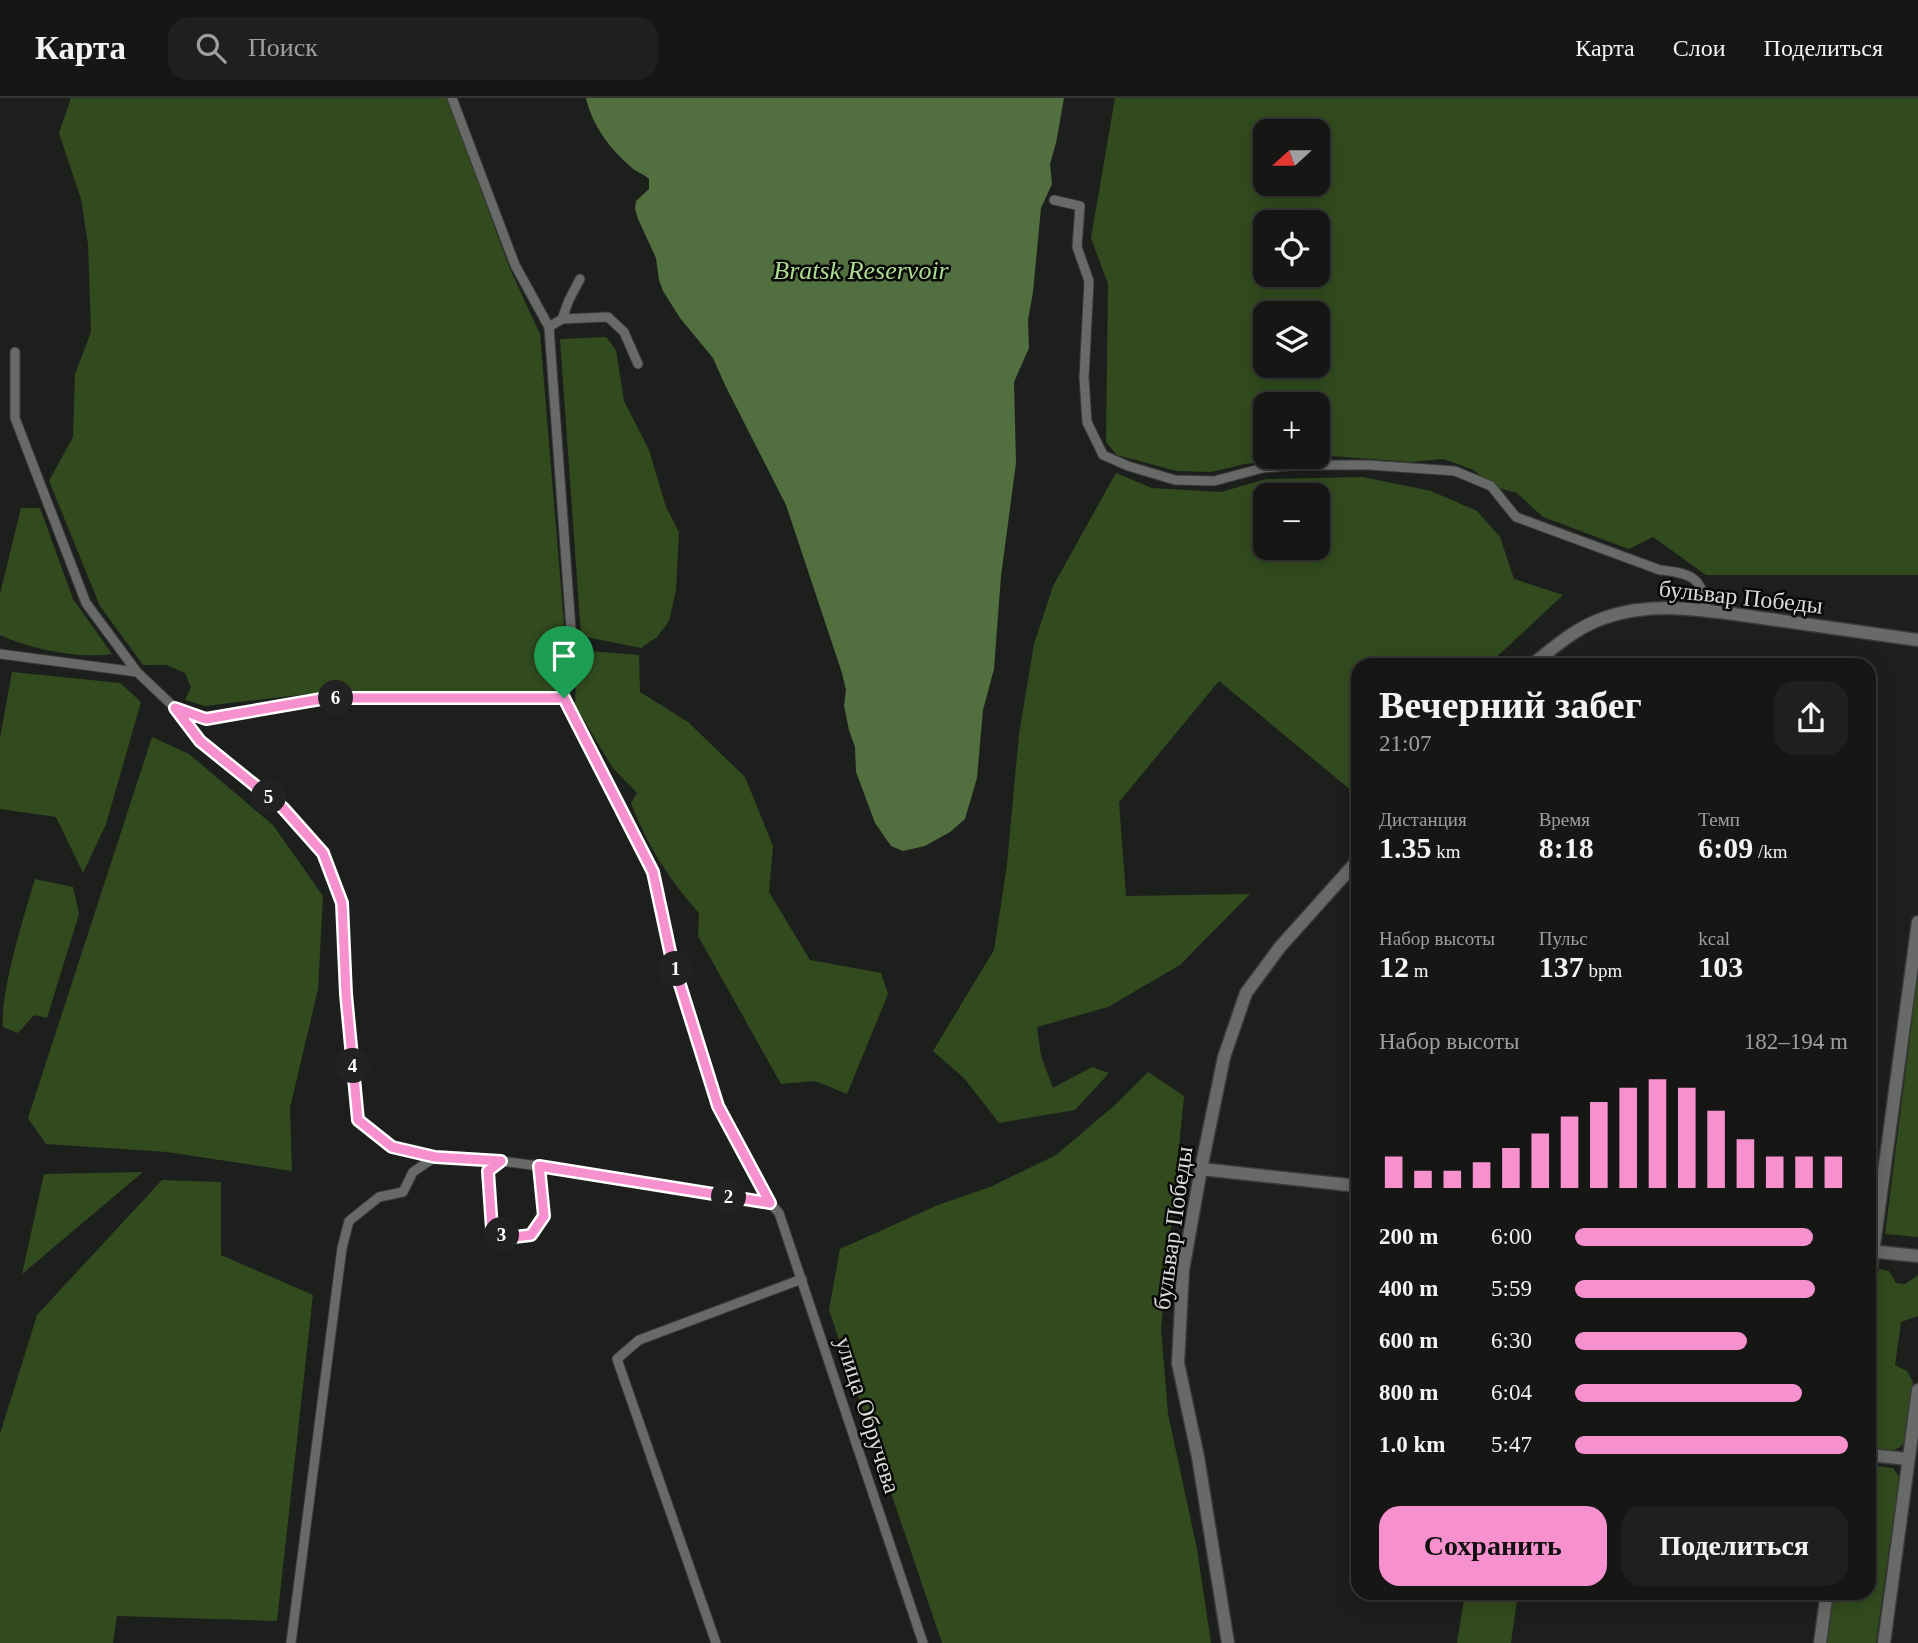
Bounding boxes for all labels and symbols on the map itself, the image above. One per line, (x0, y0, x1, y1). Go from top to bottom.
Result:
north arrow (1253, 119, 1330, 196)
water label: Bratsk Reservoir (773, 256, 950, 285)
street label: бульвар Победы (1658, 575, 1824, 619)
pin (534, 626, 594, 698)
pin: 6 (318, 680, 354, 716)
pin: 5 (252, 780, 286, 814)
pin: 1 (658, 952, 694, 986)
pin: 4 (336, 1048, 370, 1084)
street label: бульвар Победы (1149, 1145, 1197, 1311)
pin: 2 (712, 1180, 746, 1214)
pin: 3 (484, 1218, 520, 1252)
street label: улица Обручева (830, 1334, 906, 1497)

